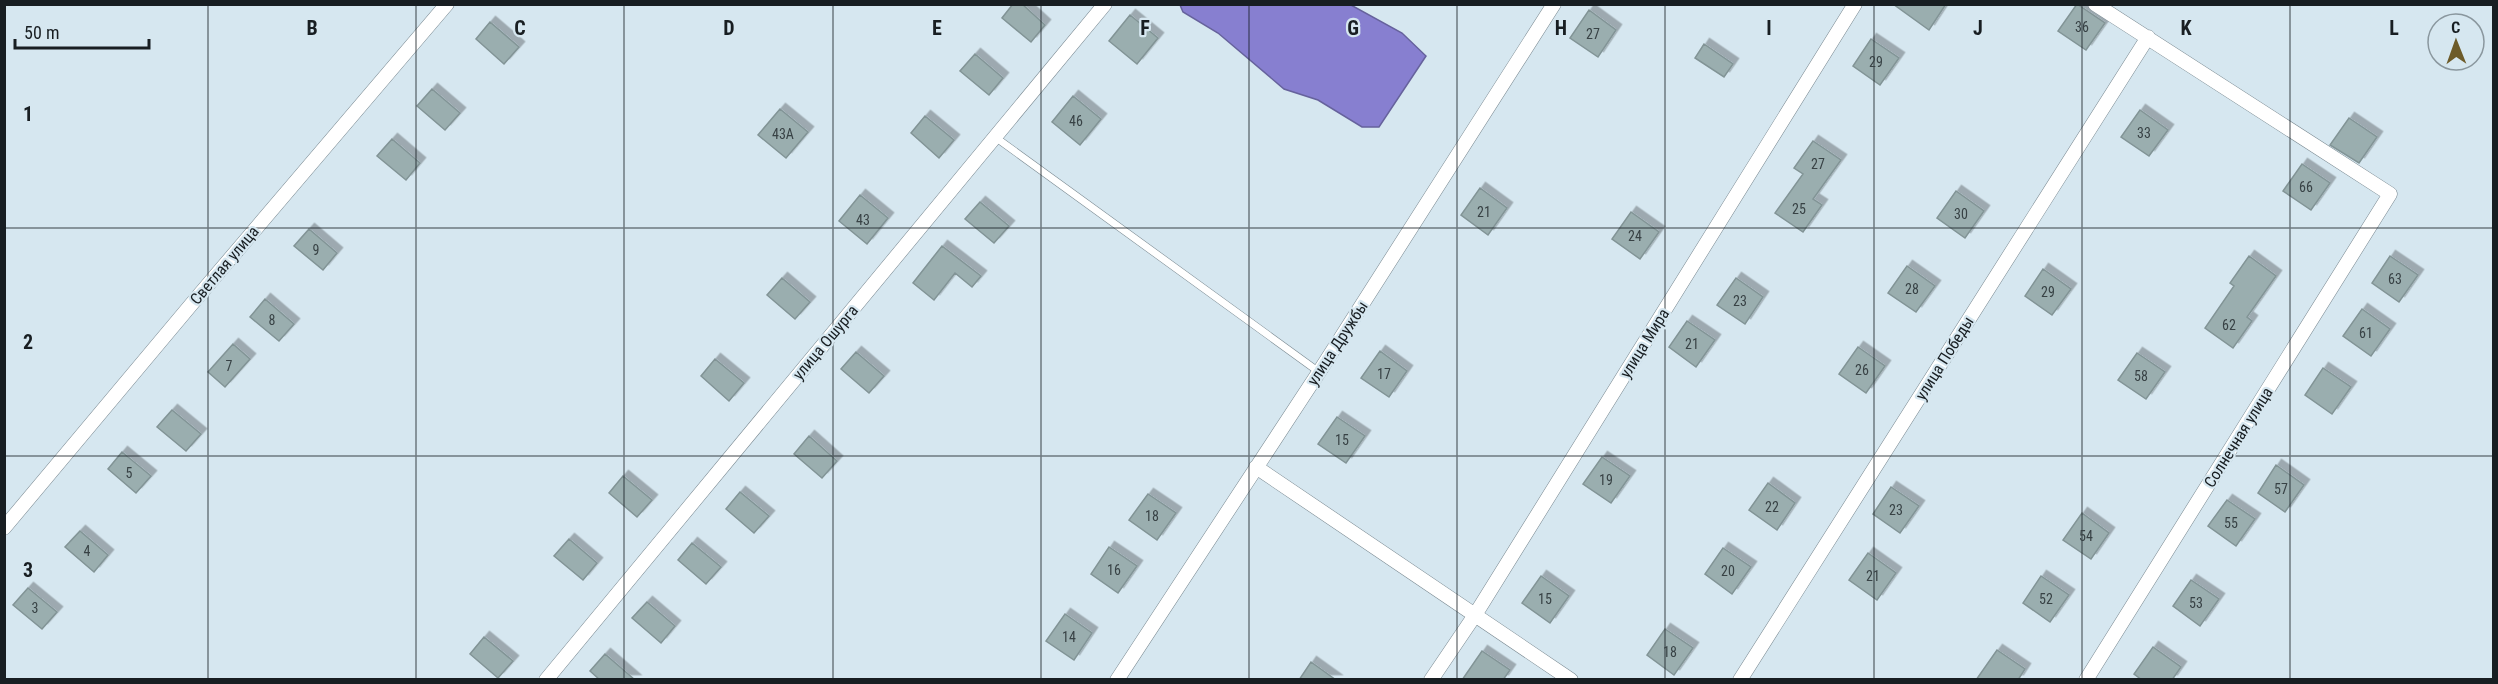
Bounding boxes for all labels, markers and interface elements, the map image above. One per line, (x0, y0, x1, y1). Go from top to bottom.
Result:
scale bar (15, 12, 148, 50)
north arrow (2426, 12, 2486, 72)
text: B (306, 16, 318, 40)
text: C (514, 16, 526, 40)
text: D (723, 16, 735, 40)
text: E (932, 16, 942, 40)
text: F (1140, 16, 1150, 40)
text: G (1347, 16, 1359, 40)
text: H (1555, 16, 1567, 40)
text: I (1766, 16, 1772, 40)
text: J (1973, 16, 1983, 40)
text: K (2180, 16, 2192, 40)
text: L (2389, 16, 2399, 40)
text: С (2451, 18, 2460, 37)
house number: 36 (2075, 19, 2089, 35)
text: 50 m (24, 22, 59, 43)
house number: 27 (1586, 26, 1600, 42)
house number: 29 (1869, 54, 1883, 70)
text: 1 (23, 102, 33, 126)
house number: 46 (1069, 113, 1083, 129)
house number: 33 (2137, 125, 2151, 141)
house number: 43А (772, 126, 794, 142)
house number: 27 (1811, 156, 1825, 172)
house number: 66 (2299, 179, 2313, 195)
house number: 25 (1792, 201, 1806, 217)
house number: 21 (1477, 204, 1491, 220)
house number: 30 (1954, 206, 1968, 222)
house number: 43 (856, 212, 870, 228)
street label: Светлая улица (186, 222, 263, 308)
house number: 24 (1628, 228, 1642, 244)
house number: 9 (313, 242, 319, 258)
house number: 63 (2388, 271, 2402, 287)
house number: 28 (1905, 281, 1919, 297)
house number: 29 (2041, 284, 2055, 300)
house number: 23 (1733, 293, 1747, 309)
street label: улица Дружбы (1303, 298, 1372, 389)
street label: улица Ошурга (789, 301, 862, 383)
street label: улица Мира (1616, 305, 1673, 381)
house number: 8 (269, 312, 276, 328)
street label: улица Победы (1911, 313, 1978, 404)
house number: 62 (2222, 317, 2236, 333)
house number: 61 (2359, 325, 2373, 341)
text: 2 (23, 330, 33, 354)
house number: 21 (1685, 336, 1699, 352)
house number: 7 (226, 358, 233, 374)
house number: 26 (1855, 362, 1869, 378)
house number: 17 (1377, 366, 1391, 382)
house number: 58 (2134, 368, 2148, 384)
street label: Солнечная улица (2200, 384, 2277, 491)
house number: 15 (1335, 432, 1349, 448)
house number: 5 (126, 465, 133, 481)
house number: 19 (1599, 472, 1613, 488)
house number: 57 (2274, 481, 2288, 497)
house number: 22 (1765, 499, 1779, 515)
house number: 23 (1889, 502, 1903, 518)
house number: 18 (1145, 508, 1159, 524)
house number: 55 (2224, 515, 2238, 531)
house number: 54 (2079, 528, 2093, 544)
house number: 4 (84, 543, 91, 559)
text: 3 (23, 558, 33, 582)
house number: 16 (1107, 562, 1121, 578)
house number: 20 (1721, 563, 1735, 579)
house number: 21 (1866, 568, 1880, 584)
house number: 15 (1538, 591, 1552, 607)
house number: 52 (2039, 591, 2053, 607)
house number: 53 (2189, 595, 2203, 611)
house number: 3 (32, 600, 38, 616)
house number: 14 (1062, 629, 1076, 645)
house number: 18 (1663, 644, 1677, 660)

